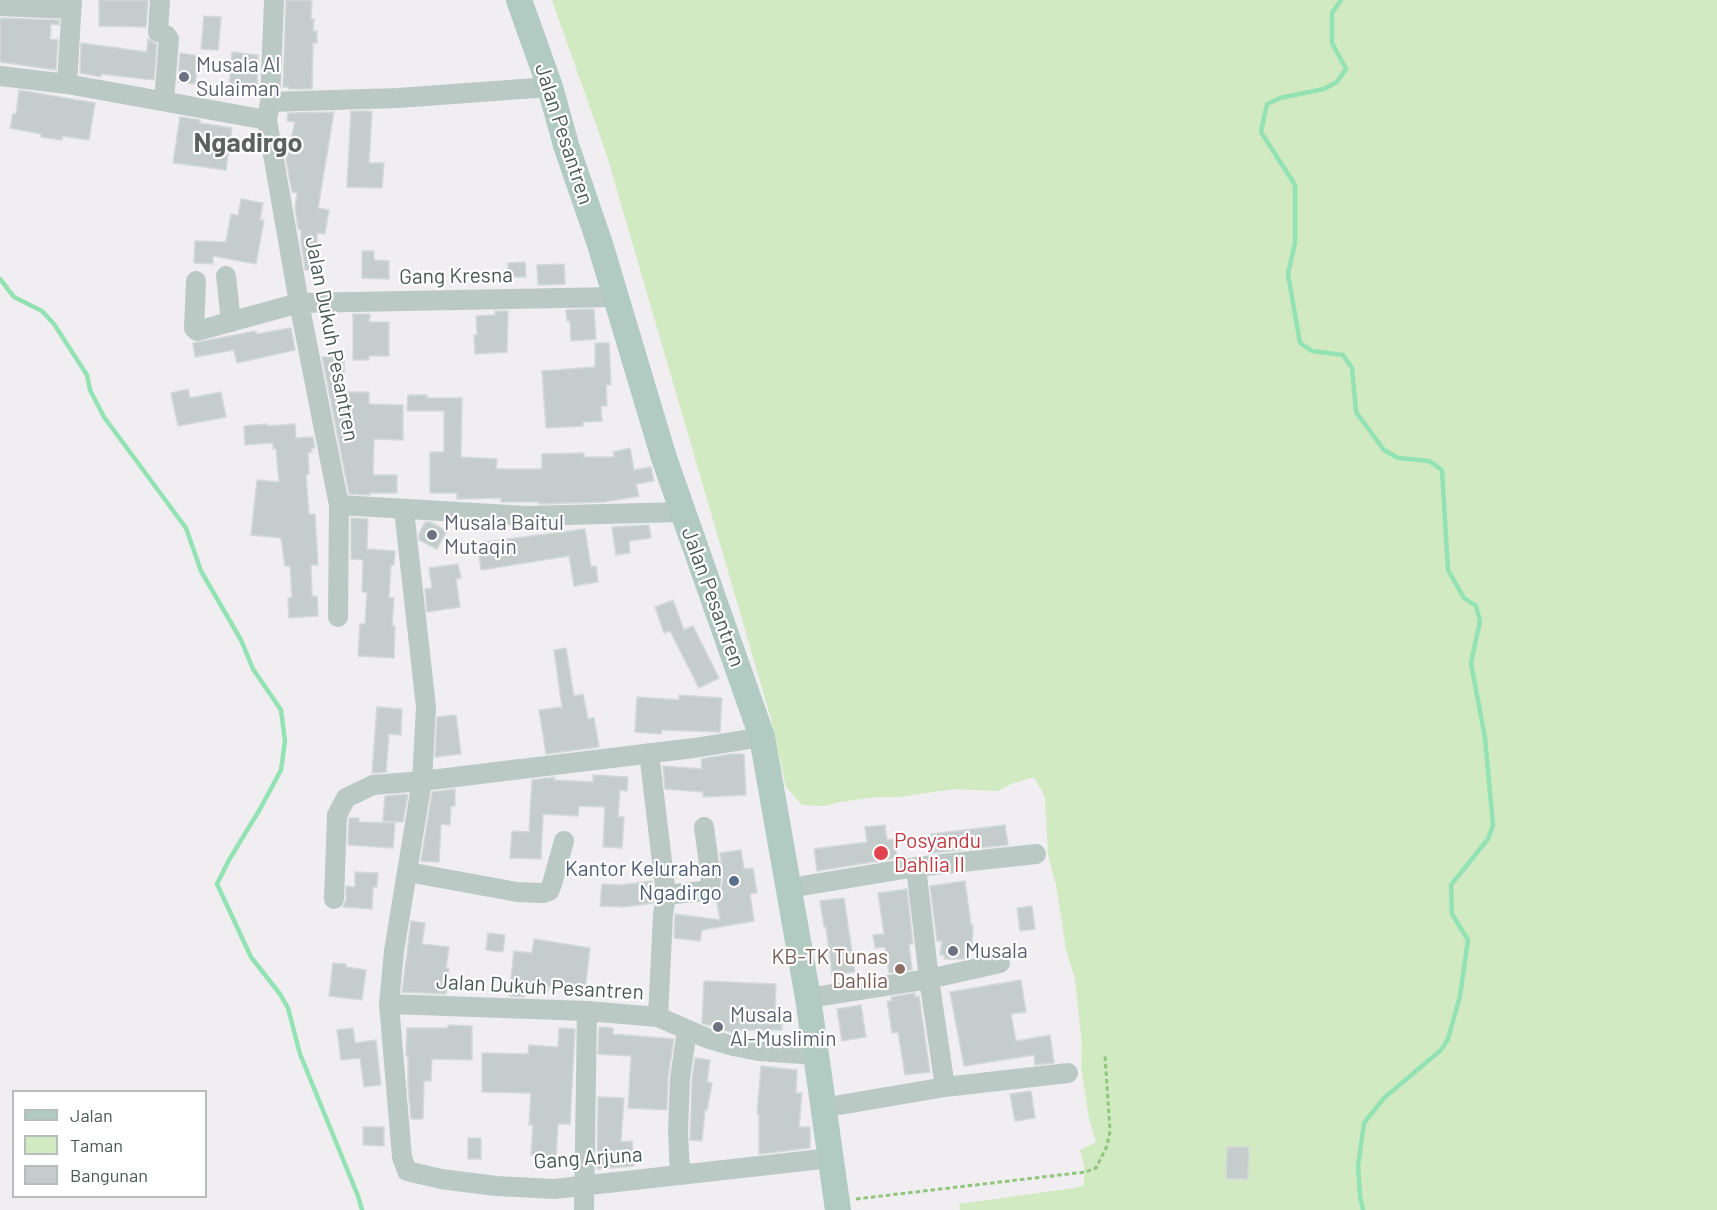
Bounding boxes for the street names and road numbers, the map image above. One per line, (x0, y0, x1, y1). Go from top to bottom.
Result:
street label: Jalan Pesantren (529, 60, 599, 208)
street label: Jalan Dukuh Pesantren (300, 234, 364, 444)
street label: Gang Kresna (399, 262, 513, 290)
street label: Jalan Pesantren (676, 524, 750, 670)
street label: Jalan Dukuh Pesantren (435, 969, 645, 1005)
street label: Gang Arjuna (533, 1142, 643, 1174)

